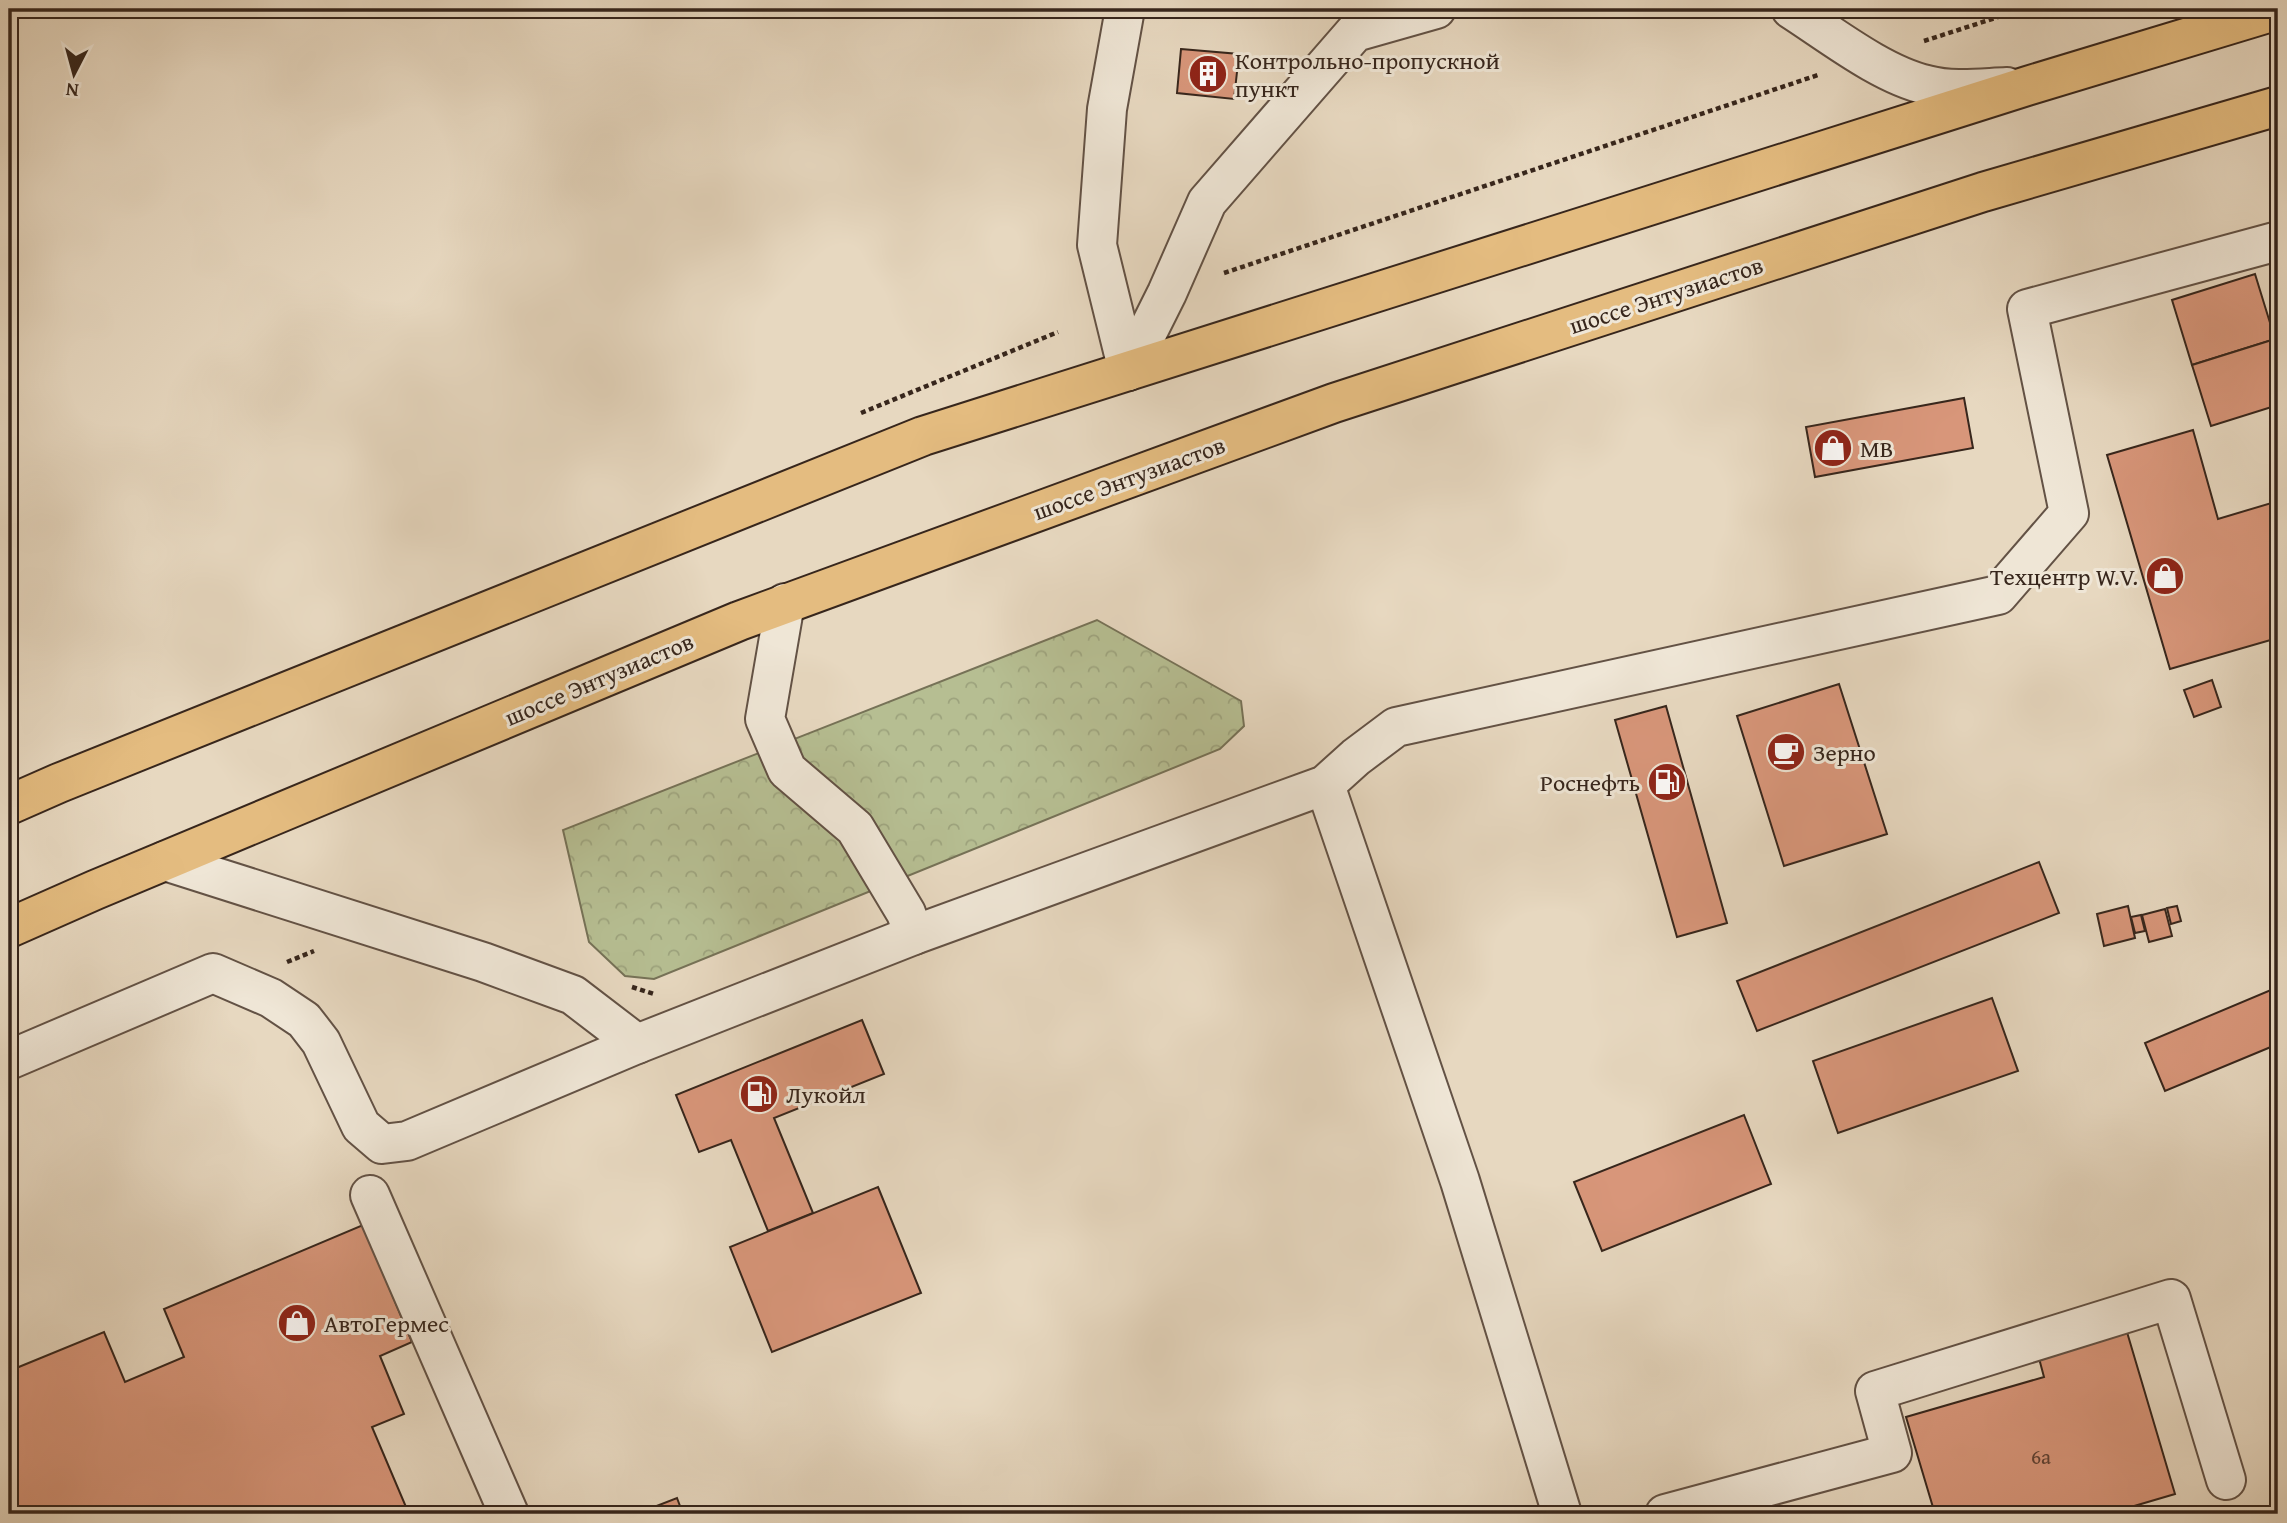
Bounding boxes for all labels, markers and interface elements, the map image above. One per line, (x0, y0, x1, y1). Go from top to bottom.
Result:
north arrow (38, 38, 108, 108)
place label: Контрольно-пропускной пункт (1235, 43, 1500, 106)
building icon: Контрольно-пропускной пункт (1187, 53, 1229, 95)
text: N (64, 76, 80, 105)
street label: шоссе Энтузиастов (1565, 247, 1767, 343)
street label: шоссе Энтузиастов (1028, 427, 1230, 529)
shop icon: MB (1812, 427, 1854, 469)
place label: MB (1860, 431, 1893, 466)
shop icon: Техцентр W.V. (2144, 555, 2186, 597)
place label: Техцентр W.V. (1990, 559, 2138, 594)
street label: шоссе Энтузиастов (499, 623, 699, 735)
cafe icon: Зерно (1765, 731, 1807, 773)
place label: Зерно (1813, 735, 1876, 770)
fuel station icon: Роснефть (1646, 761, 1688, 803)
place label: Роснефть (1540, 765, 1640, 800)
fuel station icon: Лукойл (738, 1073, 780, 1115)
place label: Лукойл (786, 1077, 866, 1112)
shop icon: АвтоГермес (276, 1302, 318, 1344)
place label: АвтоГермес (324, 1306, 449, 1341)
house number: 6а (2031, 1441, 2051, 1472)

